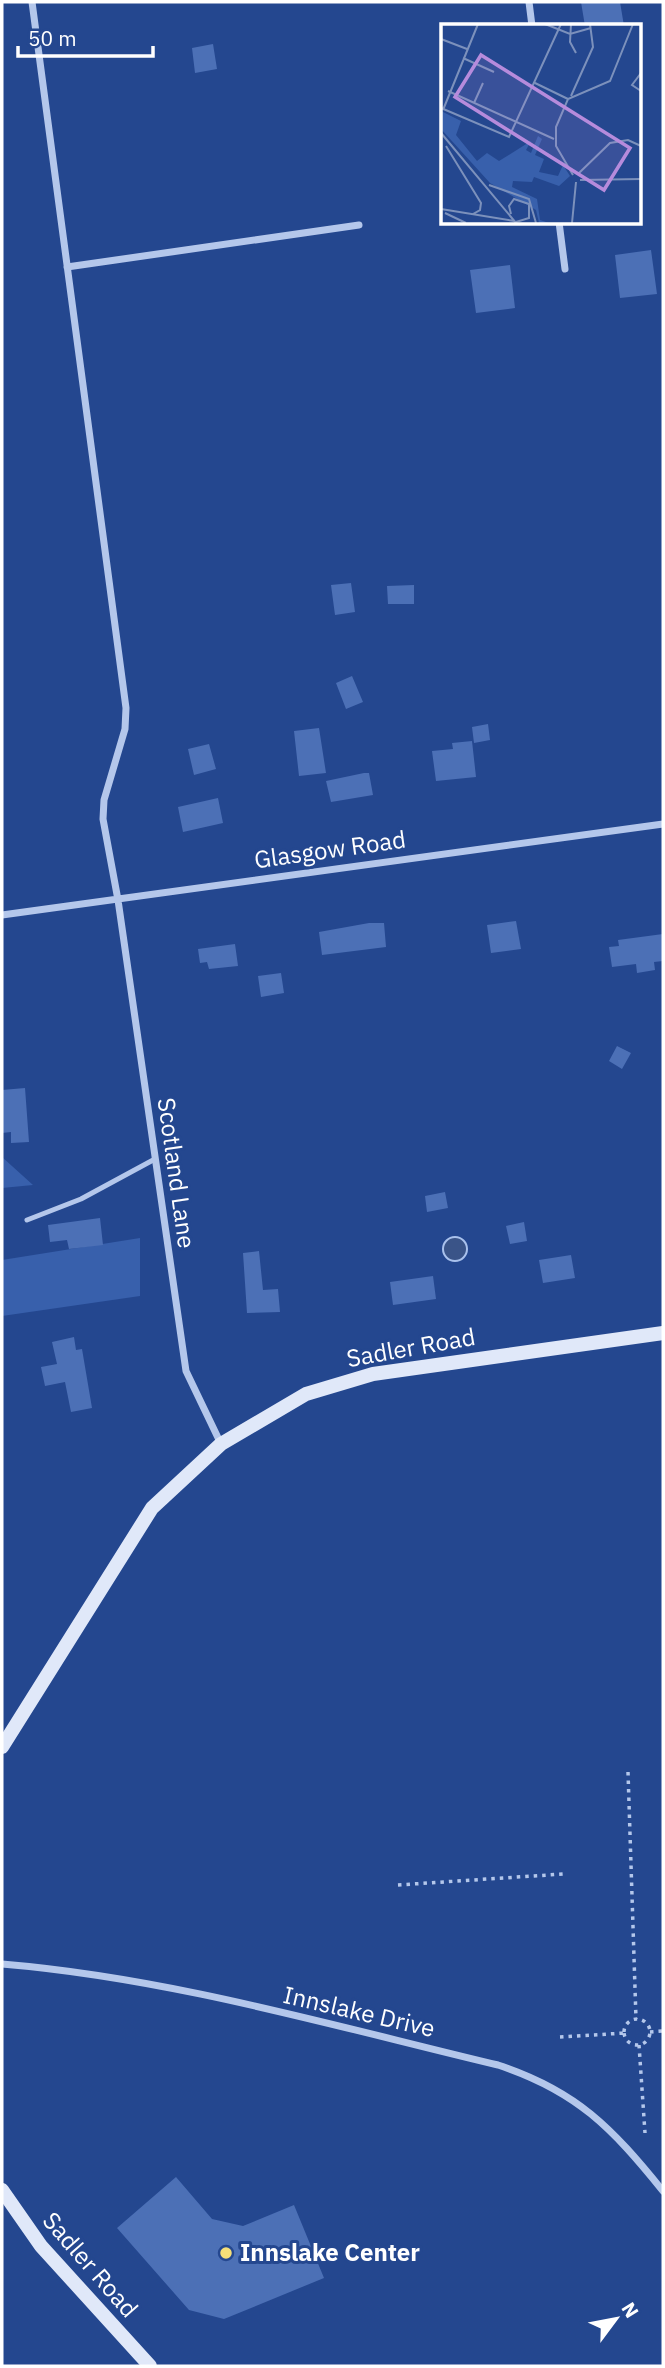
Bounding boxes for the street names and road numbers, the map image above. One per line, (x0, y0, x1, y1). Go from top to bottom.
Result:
street label: Glasgow Road (252, 823, 408, 875)
street label: Scotland Lane (151, 1095, 203, 1250)
street label: Sadler Road (344, 1320, 478, 1374)
street label: Innslake Drive (280, 1978, 438, 2044)
street label: Sadler Road (36, 2205, 145, 2324)

